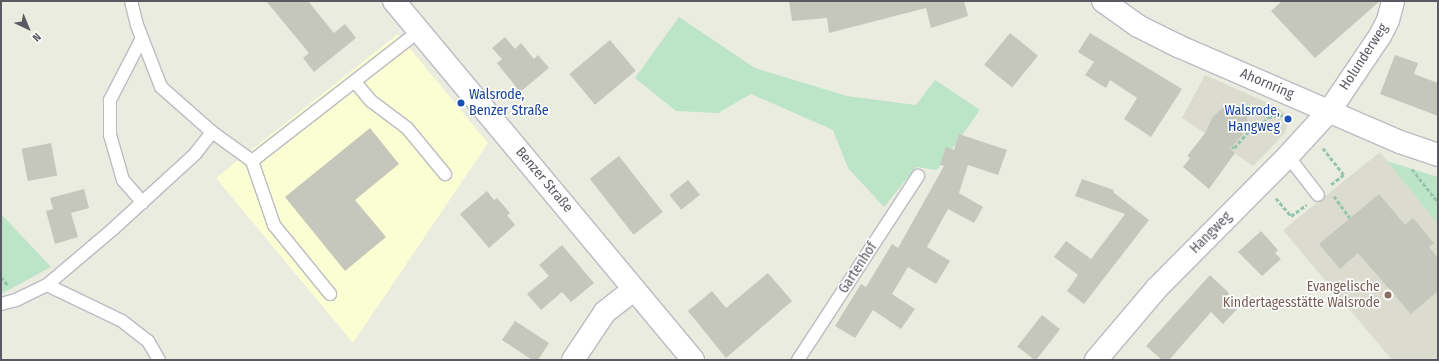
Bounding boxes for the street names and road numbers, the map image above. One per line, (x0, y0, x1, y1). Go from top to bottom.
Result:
street label: Holunderweg (1336, 20, 1392, 94)
street label: Ahornring (1238, 65, 1296, 103)
street label: Benzer Straße (512, 144, 576, 216)
street label: Hangweg (1187, 209, 1235, 257)
street label: Gartenhof (835, 239, 881, 297)

